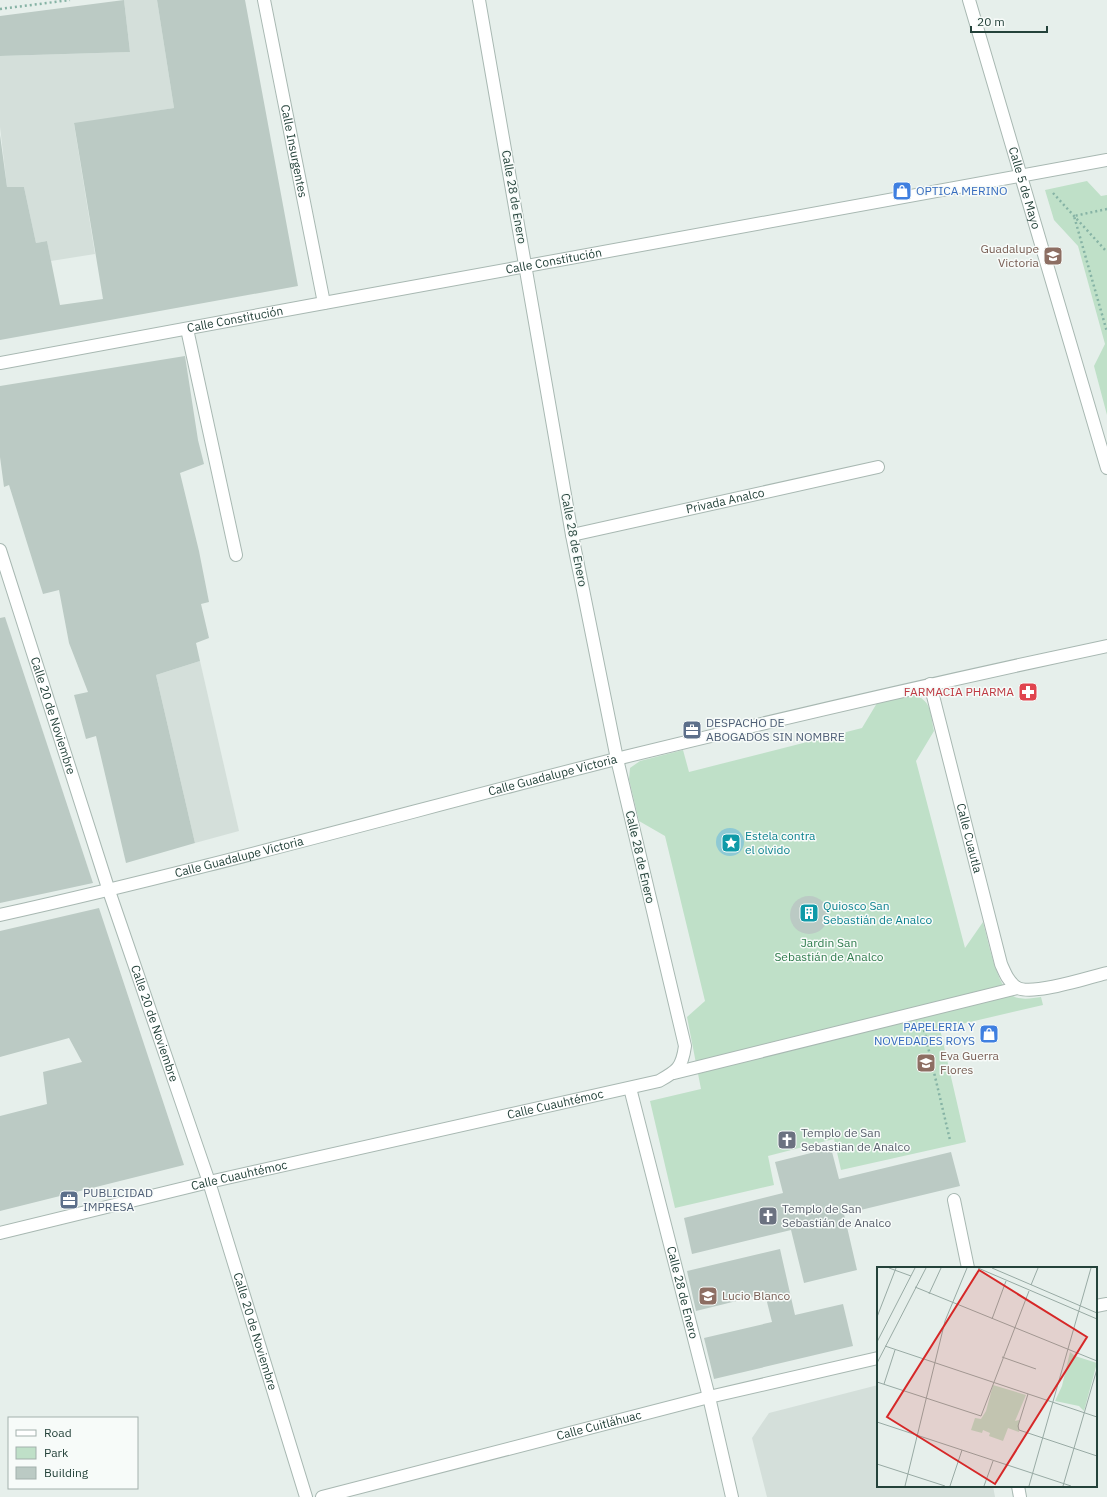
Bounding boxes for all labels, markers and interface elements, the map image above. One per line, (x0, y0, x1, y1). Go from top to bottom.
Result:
scale bar (971, 8, 1047, 34)
text: 20 m (977, 14, 1005, 29)
street label: Calle Insurgentes (278, 103, 311, 199)
street label: Calle 5 de Mayo (1006, 145, 1044, 231)
street label: Calle 28 de Enero (499, 149, 530, 245)
shop icon: OPTICA MERINO (891, 180, 913, 202)
place label: OPTICA MERINO (916, 183, 1008, 198)
place label: Guadalupe Victoria (980, 241, 1040, 270)
street label: Calle Constitución (504, 244, 603, 277)
school or university icon: Guadalupe Victoria (1042, 245, 1064, 267)
street label: Calle Constitución (186, 303, 284, 335)
street label: Privada Analco (685, 484, 766, 516)
street label: Calle 28 de Enero (558, 492, 591, 588)
street label: Calle 20 de Noviembre (28, 655, 79, 777)
pharmacy icon: FARMACIA PHARMA (1017, 681, 1039, 703)
place label: FARMACIA PHARMA (904, 684, 1014, 699)
place label: DESPACHO DE ABOGADOS SIN NOMBRE (706, 715, 845, 744)
office icon: DESPACHO DE ABOGADOS SIN NOMBRE (681, 719, 703, 741)
street label: Calle Guadalupe Victoria (486, 751, 619, 799)
street label: Calle Cuautla (954, 802, 986, 875)
street label: Calle 28 de Enero (623, 809, 659, 905)
place label: Estela contra el olvido (745, 828, 816, 857)
place icon: Estela contra el olvido (720, 832, 742, 854)
street label: Calle Guadalupe Victoria (173, 833, 306, 880)
place label: Quiosco San Sebastián de Analco (823, 898, 932, 927)
building icon: Quiosco San Sebastián de Analco (798, 902, 820, 924)
park label: Jardin San Sebastián de Analco (774, 935, 884, 964)
street label: Calle 20 de Noviembre (128, 963, 182, 1084)
place label: PAPELERIA Y NOVEDADES ROYS (874, 1019, 975, 1048)
shop icon: PAPELERIA Y NOVEDADES ROYS (978, 1023, 1000, 1045)
place label: Eva Guerra Flores (940, 1048, 1000, 1077)
school or university icon: Eva Guerra Flores (915, 1052, 937, 1074)
street label: Calle Cuauhtémoc (506, 1086, 605, 1122)
place label: Templo de San Sebastian de Analco (801, 1125, 910, 1154)
church icon: Templo de San Sebastian de Analco (776, 1129, 798, 1151)
street label: Calle Cuauhtémoc (189, 1157, 289, 1193)
place label: PUBLICIDAD IMPRESA (83, 1185, 153, 1214)
office icon: PUBLICIDAD IMPRESA (58, 1189, 80, 1211)
place label: Templo de San Sebastián de Analco (782, 1201, 891, 1230)
church icon: Templo de San Sebastián de Analco (757, 1205, 779, 1227)
street label: Calle 28 de Enero (664, 1244, 702, 1340)
inset map (877, 1267, 1097, 1487)
street label: Calle 20 de Noviembre (230, 1270, 281, 1392)
school or university icon: Lucio Blanco (697, 1285, 719, 1307)
place label: Lucio Blanco (722, 1288, 791, 1303)
street label: Calle Cuitláhuac (555, 1407, 643, 1443)
legend (8, 1417, 138, 1489)
text: Road (44, 1425, 72, 1440)
text: Park (44, 1445, 69, 1460)
text: Building (44, 1465, 89, 1480)

